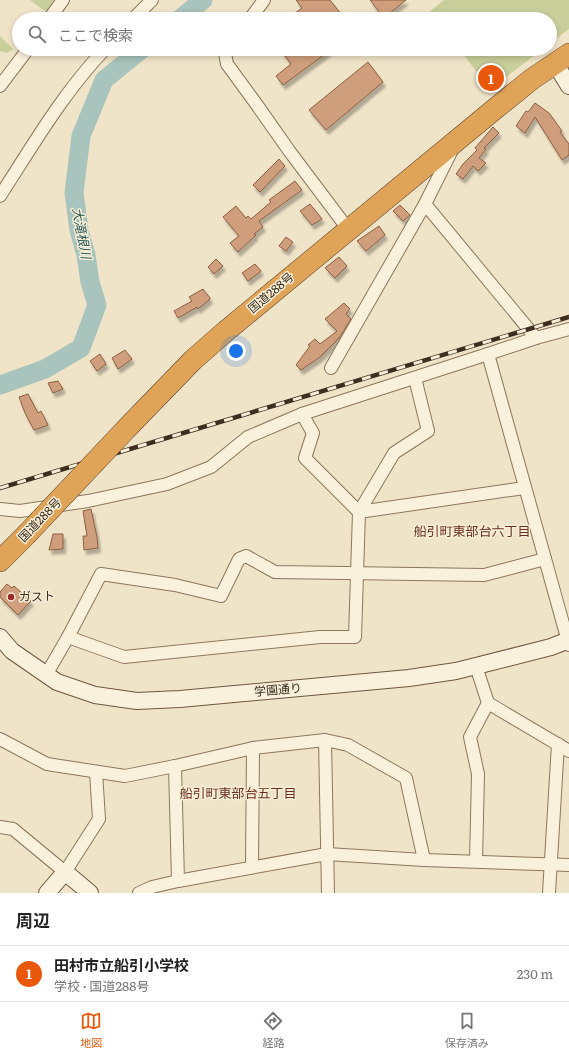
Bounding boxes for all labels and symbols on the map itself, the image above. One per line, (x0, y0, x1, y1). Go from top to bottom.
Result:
pin: 1 (478, 63, 504, 93)
water label: 大滝根川 (68, 206, 97, 262)
street label: 国道288号 (243, 268, 297, 317)
your location (226, 341, 246, 361)
street label: 国道288号 (14, 493, 65, 545)
district label: 船引町東部台六丁目 (413, 521, 531, 540)
place label: ガスト (19, 587, 55, 605)
marker: ガスト (6, 592, 16, 602)
street label: 学園通り (253, 678, 303, 700)
district label: 船引町東部台五丁目 (179, 783, 297, 802)

